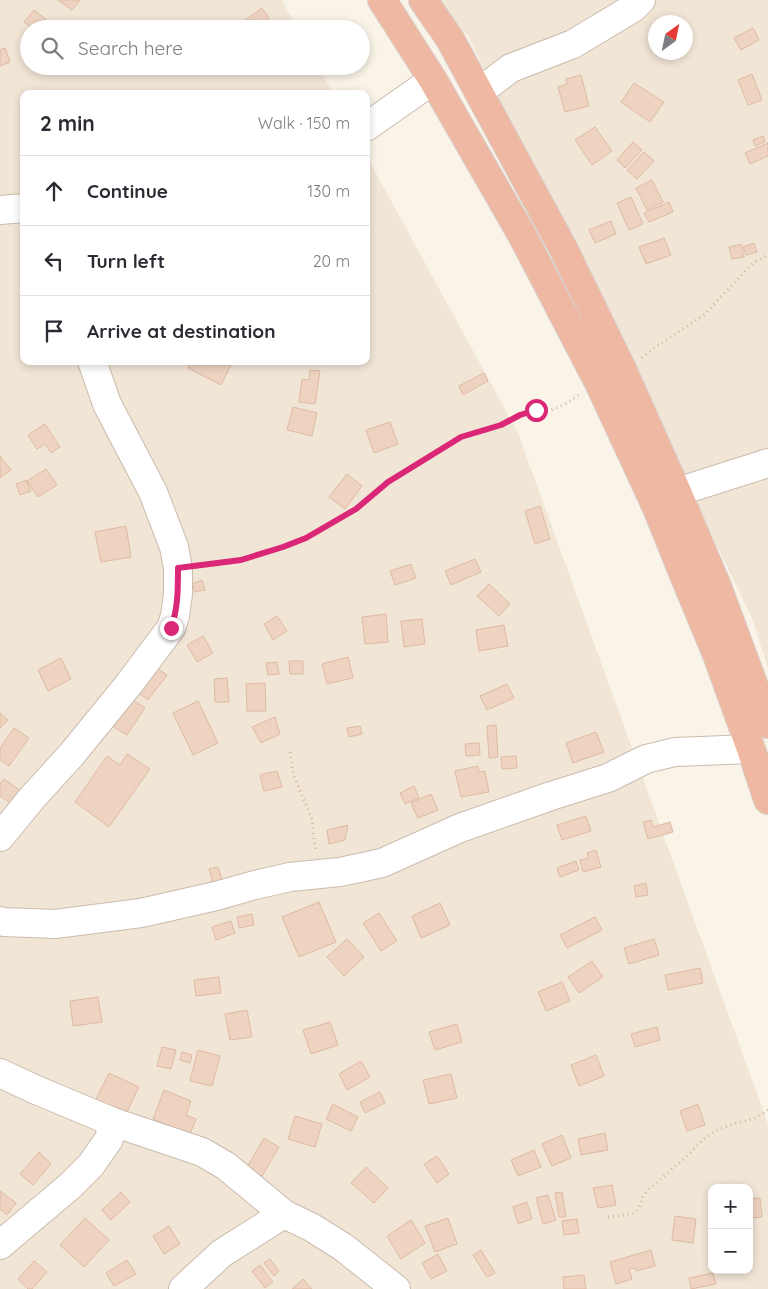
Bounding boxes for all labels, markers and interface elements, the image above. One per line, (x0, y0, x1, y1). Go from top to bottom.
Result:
north arrow (648, 15, 693, 60)
search box (20, 20, 370, 75)
icon: search (38, 34, 66, 62)
text: Search here (78, 36, 183, 60)
text: 2 min (40, 110, 95, 136)
text: Walk · 150 m (258, 113, 350, 133)
icon: ahead (40, 177, 68, 205)
text: Continue (87, 179, 168, 203)
text: 130 m (307, 181, 350, 201)
icon: left (40, 247, 68, 275)
text: Turn left (87, 249, 165, 273)
text: 20 m (313, 251, 350, 271)
icon: arrive (40, 317, 68, 345)
text: Arrive at destination (87, 319, 276, 343)
route start (525, 399, 548, 422)
route end (160, 617, 183, 640)
map controls (708, 1184, 753, 1274)
button: + (708, 1184, 753, 1229)
button: − (708, 1229, 753, 1274)

